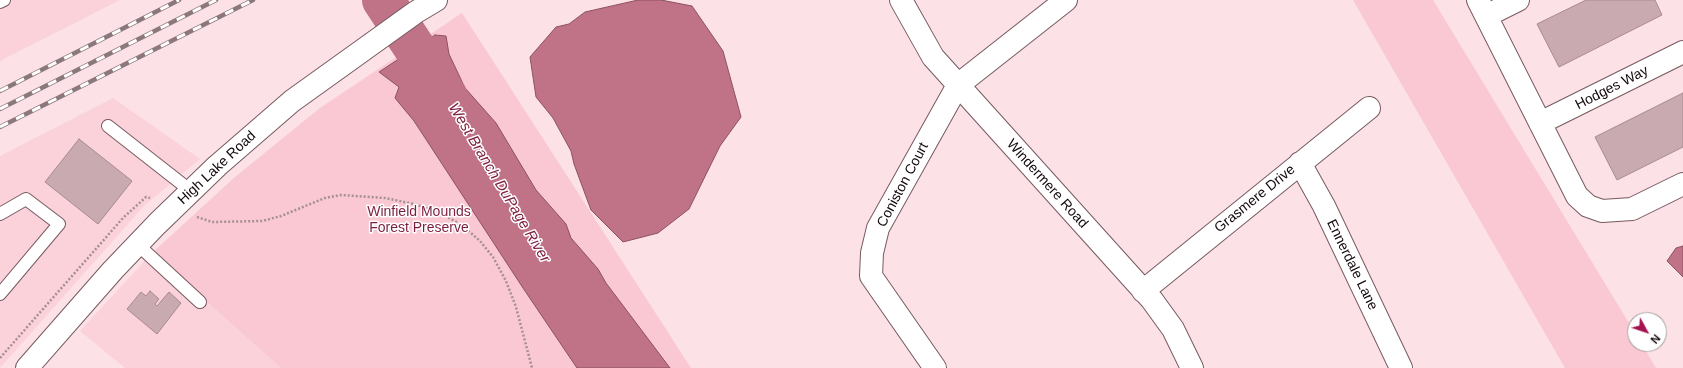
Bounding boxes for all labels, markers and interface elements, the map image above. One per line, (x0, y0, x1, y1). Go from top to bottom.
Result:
street label: Hodges Way (1573, 62, 1651, 114)
water label: West Branch DuPage River (444, 100, 554, 266)
street label: High Lake Road (175, 128, 259, 208)
street label: Windermere Road (1003, 136, 1091, 232)
street label: Coniston Court (874, 140, 932, 230)
street label: Grasmere Drive (1211, 161, 1299, 237)
park label: Winfield Mounds Forest Preserve (367, 204, 471, 236)
street label: Ennerdale Lane (1323, 217, 1381, 313)
north arrow (1627, 312, 1667, 352)
text: N (1648, 332, 1663, 346)

